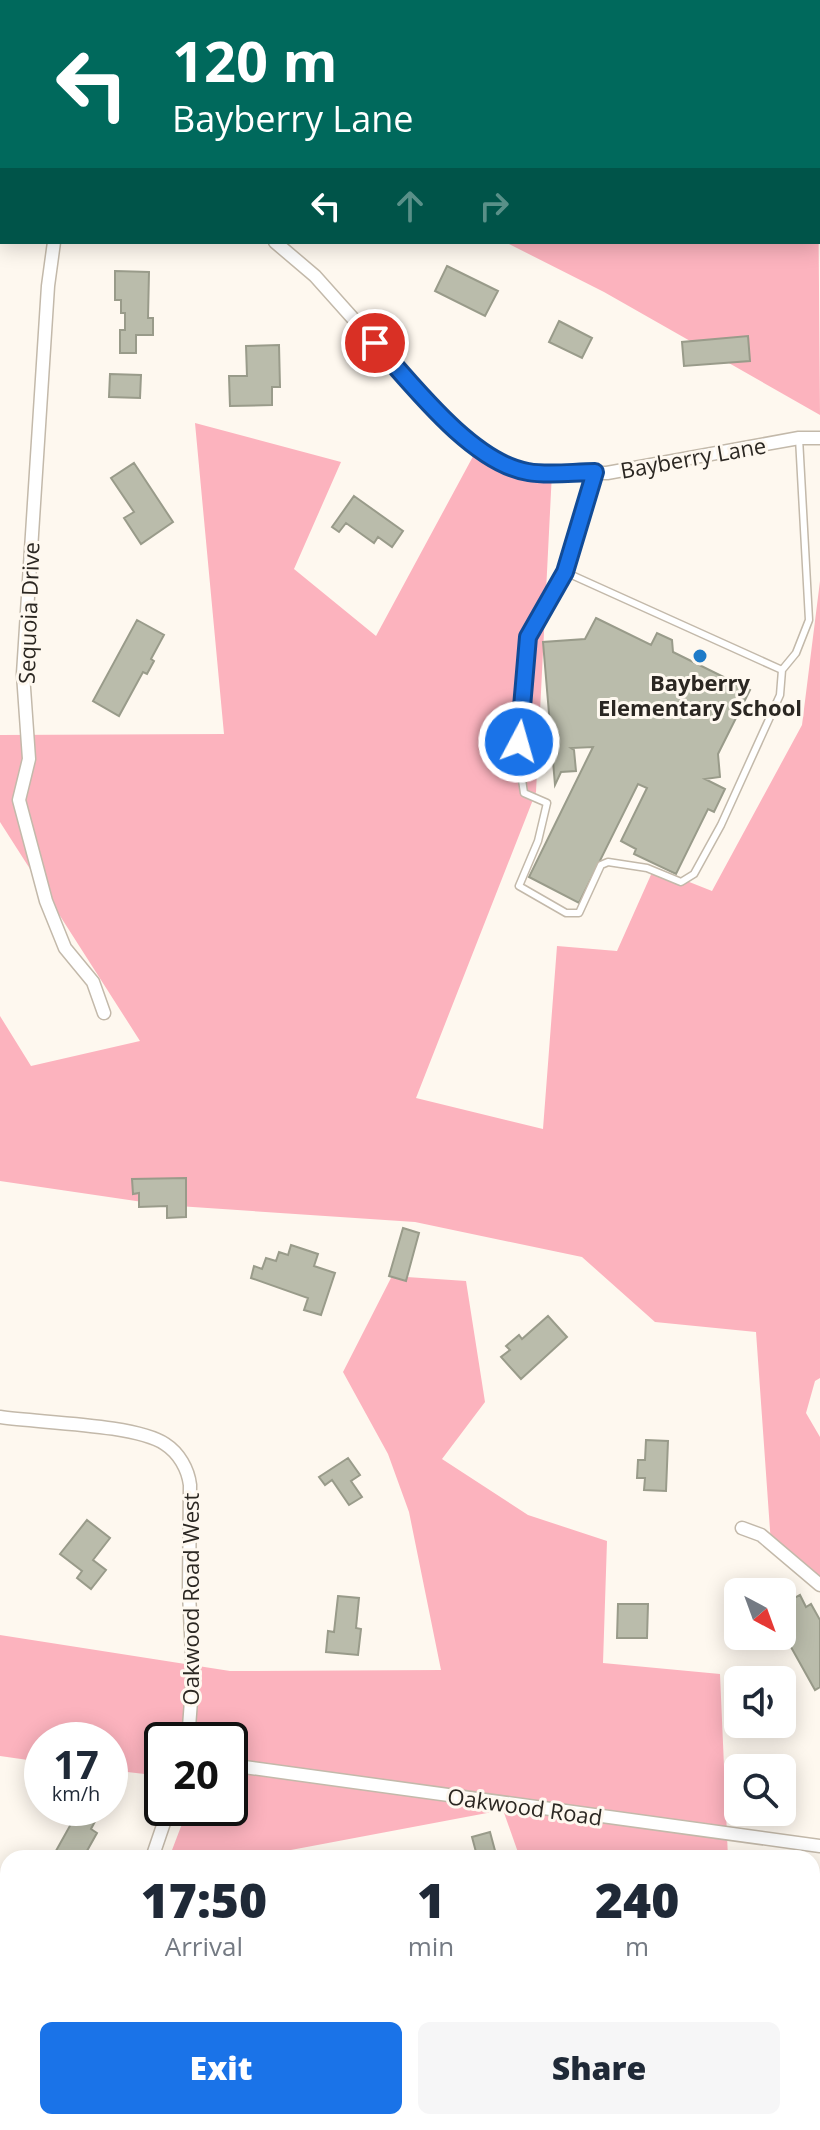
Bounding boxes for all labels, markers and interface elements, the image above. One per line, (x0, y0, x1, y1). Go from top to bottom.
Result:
text: 120 m (172, 22, 338, 98)
icon: left (40, 32, 144, 136)
text: Bayberry Lane (172, 94, 413, 143)
icon: left (304, 184, 348, 228)
icon: ahead (388, 184, 432, 228)
icon: right (472, 184, 516, 228)
pin (341, 309, 409, 377)
icon: arrive (353, 321, 397, 365)
street label: Bayberry Lane (618, 429, 768, 485)
street label: Sequoia Drive (11, 542, 45, 684)
marker: Bayberry Elementary School (691, 647, 709, 665)
place label: Bayberry Elementary School (598, 667, 802, 722)
position arrow (477, 700, 561, 784)
street label: Oakwood Road West (175, 1492, 205, 1705)
north arrow (724, 1578, 796, 1650)
map controls (724, 1578, 796, 1826)
button: sound (724, 1666, 796, 1738)
speed limit sign: 20 (144, 1722, 248, 1826)
text: 17 (53, 1736, 99, 1791)
button: search (724, 1754, 796, 1826)
text: km/h (52, 1780, 100, 1807)
street label: Oakwood Road (446, 1780, 604, 1832)
text: 17:50 (141, 1867, 267, 1932)
text: 1 (417, 1867, 445, 1932)
text: 240 (595, 1867, 679, 1932)
text: Arrival (165, 1928, 243, 1964)
text: min (408, 1928, 454, 1964)
text: m (625, 1928, 649, 1964)
button: Exit (40, 2022, 402, 2114)
button: Share (418, 2022, 780, 2114)

